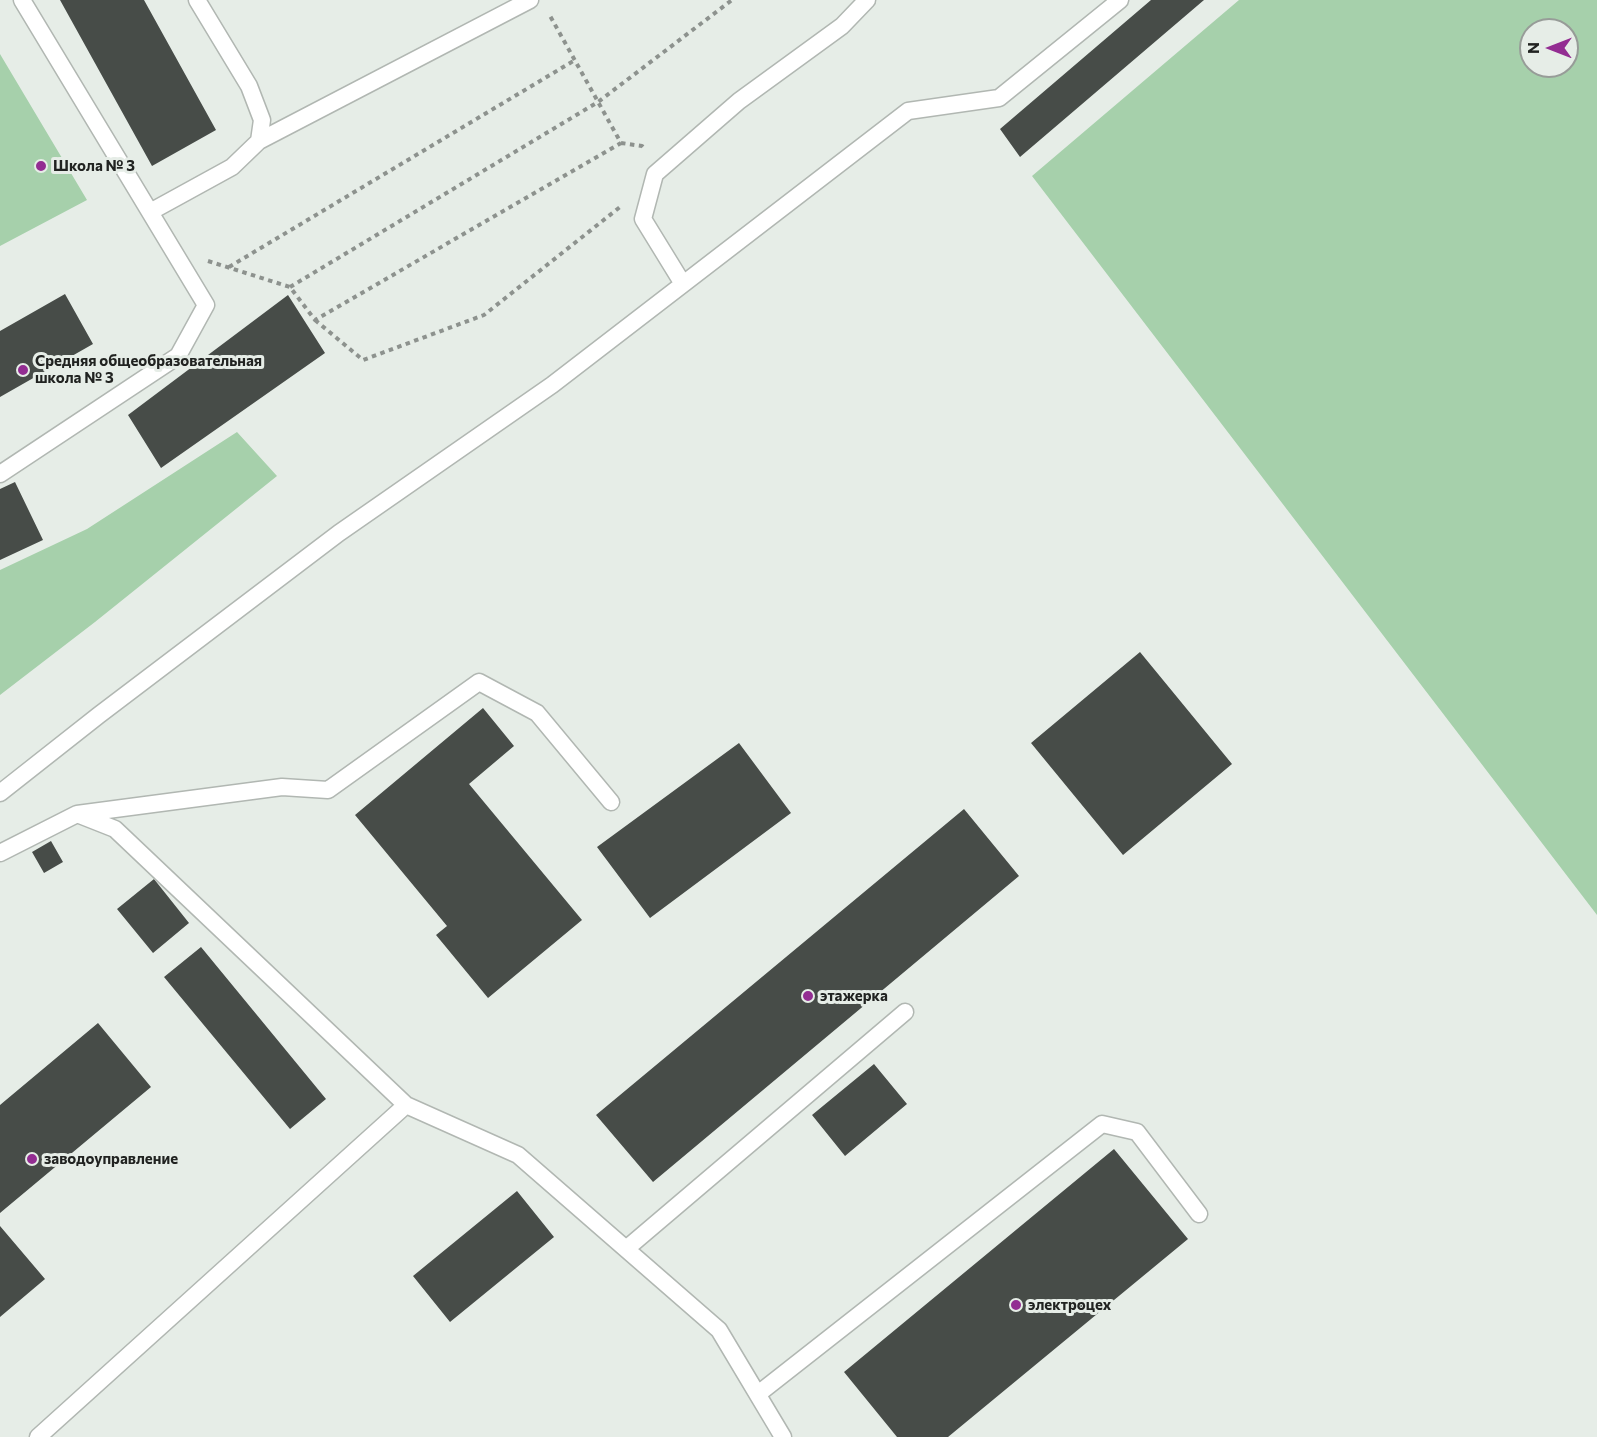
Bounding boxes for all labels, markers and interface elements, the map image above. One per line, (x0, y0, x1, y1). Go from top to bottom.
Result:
north arrow (1519, 18, 1579, 78)
text: N (1523, 42, 1542, 54)
place label: Школа № 3 (53, 157, 135, 175)
marker: Школа № 3 (34, 159, 48, 173)
place label: Средняя общеобразовательная школа № 3 (35, 352, 262, 387)
marker: Средняя общеобразовательная школа № 3 (16, 363, 30, 377)
place label: этажерка (820, 987, 888, 1005)
marker: этажерка (801, 989, 815, 1003)
place label: заводоуправление (44, 1150, 178, 1168)
marker: заводоуправление (25, 1152, 39, 1166)
place label: электроцех (1028, 1296, 1111, 1314)
marker: электроцех (1009, 1298, 1023, 1312)

